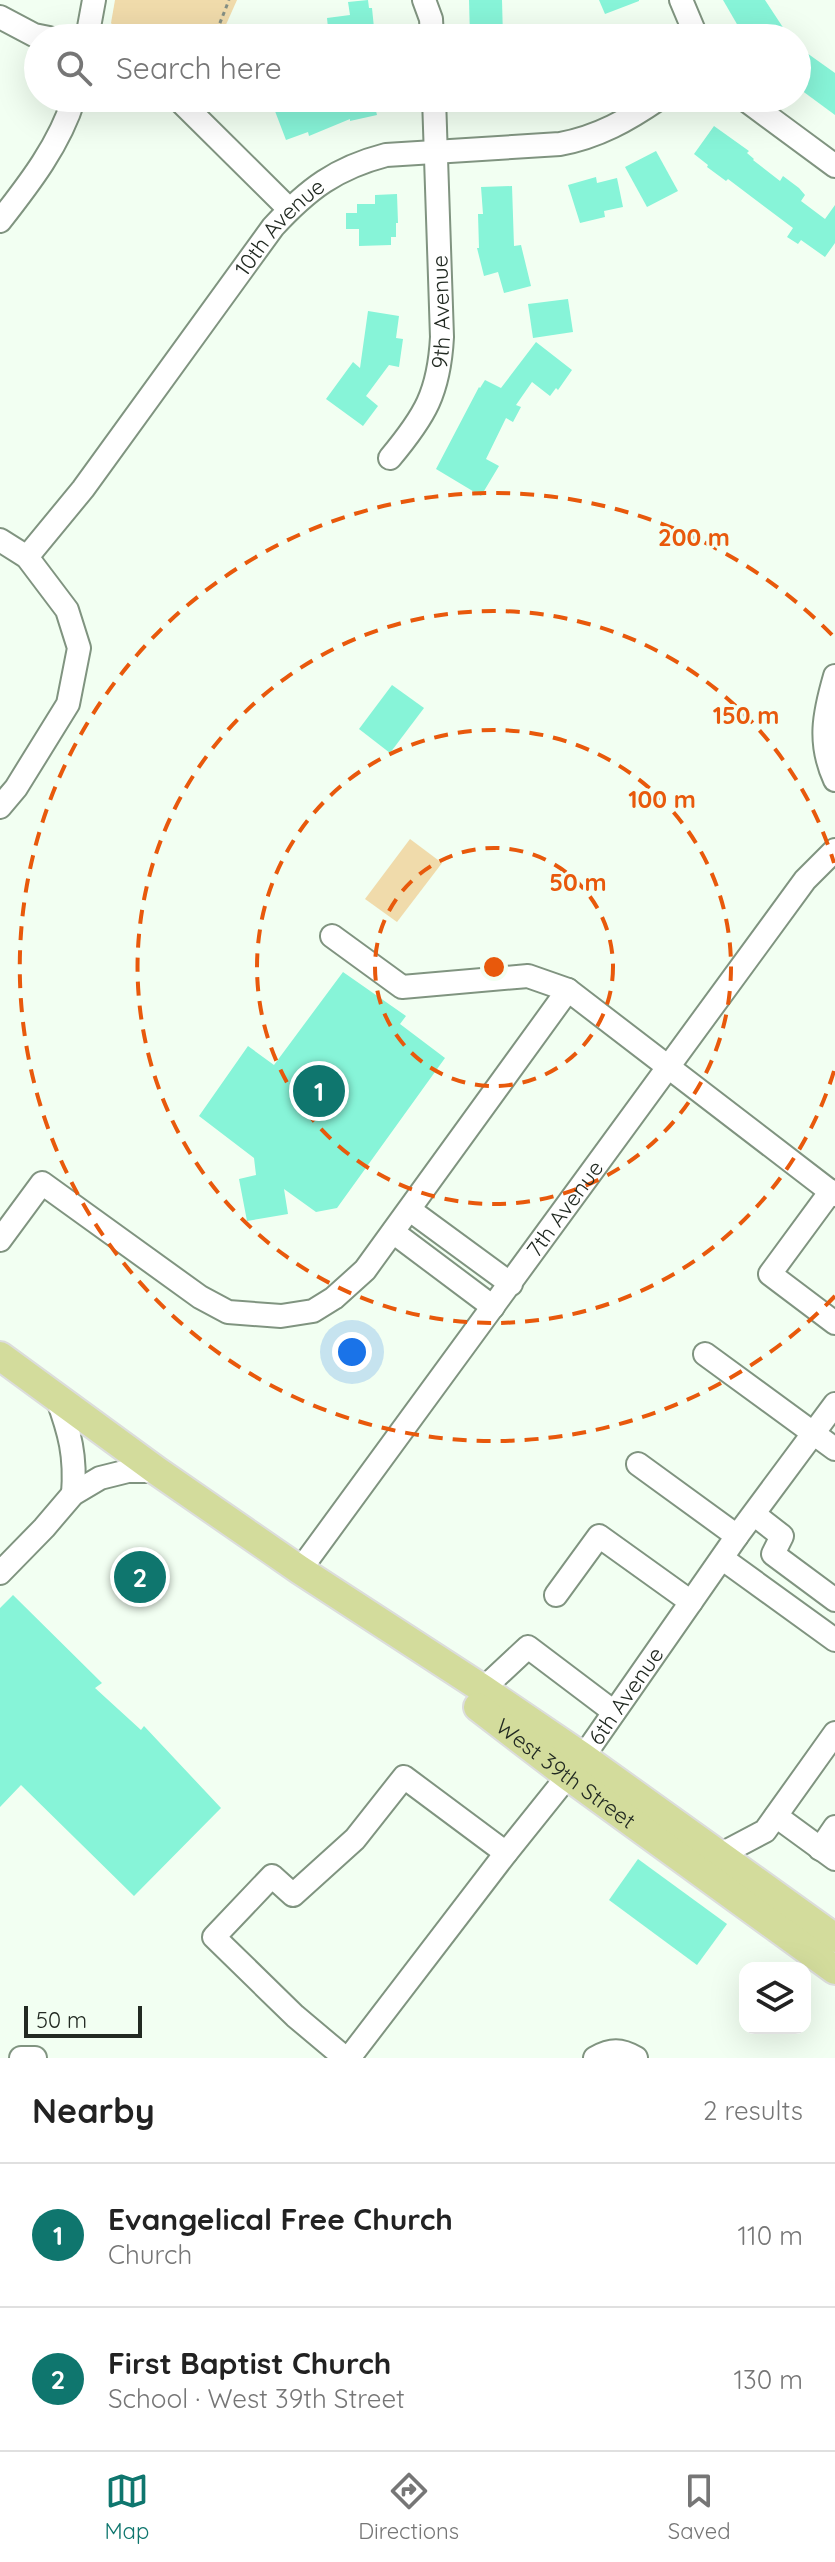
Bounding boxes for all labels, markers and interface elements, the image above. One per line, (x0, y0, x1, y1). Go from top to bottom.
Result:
search box (24, 24, 811, 112)
icon: search (52, 46, 96, 90)
text: Search here (116, 49, 282, 87)
street label: 10th Avenue (228, 172, 330, 281)
street label: 9th Avenue (425, 255, 456, 371)
text: 200 m (658, 522, 730, 552)
text: 150 m (713, 700, 779, 730)
text: 100 m (628, 784, 696, 814)
text: 50 m (549, 867, 607, 897)
centre of rings (480, 953, 508, 981)
pin: 1 (293, 1061, 345, 1121)
street label: 7th Avenue (520, 1155, 609, 1262)
your location (332, 1332, 372, 1372)
pin: 2 (114, 1547, 166, 1607)
street label: 6th Avenue (582, 1641, 670, 1750)
street label: West 39th Street (490, 1712, 641, 1834)
map controls (739, 1962, 811, 2034)
button: layers (739, 1962, 811, 2034)
scale bar (24, 2002, 142, 2038)
text: 50 m (36, 2006, 87, 2034)
text: Nearby (32, 2089, 155, 2132)
text: 2 results (703, 2094, 803, 2127)
text: Evangelical Free Church (108, 2200, 453, 2238)
text: 1 (53, 2219, 63, 2252)
text: 110 m (737, 2219, 803, 2252)
text: Church (108, 2238, 192, 2271)
text: First Baptist Church (108, 2344, 391, 2382)
text: 2 (51, 2363, 65, 2396)
text: 130 m (733, 2363, 803, 2396)
text: School · West 39th Street (108, 2382, 405, 2415)
tab: Map (104, 2469, 149, 2545)
tab: Directions (358, 2469, 459, 2545)
tab: Saved (668, 2469, 731, 2545)

